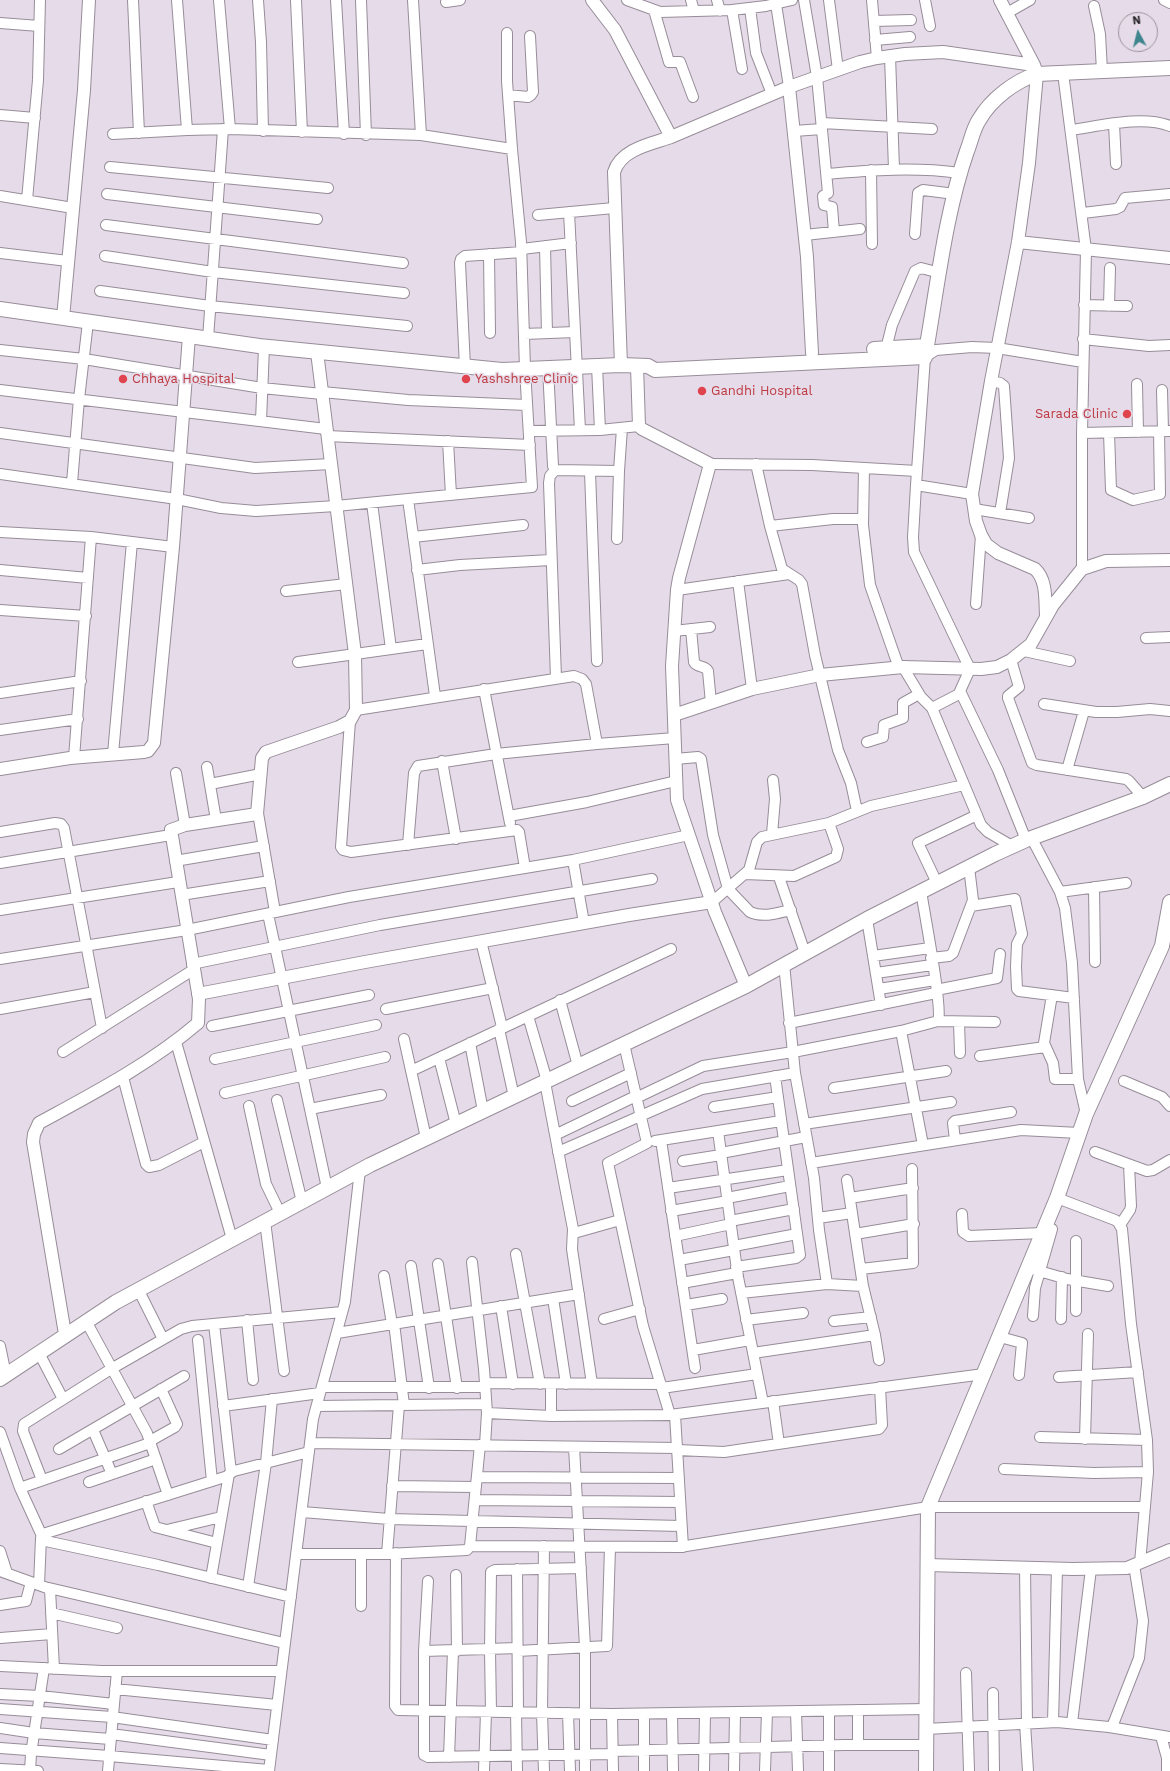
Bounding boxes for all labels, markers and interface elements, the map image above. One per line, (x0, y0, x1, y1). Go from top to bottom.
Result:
north arrow (1118, 12, 1158, 52)
text: N (1132, 14, 1141, 28)
place label: Chhaya Hospital (132, 371, 235, 387)
place label: Yashshree Clinic (475, 371, 578, 387)
marker: Chhaya Hospital (117, 373, 129, 385)
marker: Yashshree Clinic (460, 373, 472, 385)
place label: Gandhi Hospital (711, 383, 812, 399)
marker: Gandhi Hospital (696, 385, 708, 397)
place label: Sarada Clinic (1035, 406, 1118, 422)
marker: Sarada Clinic (1121, 408, 1133, 420)

